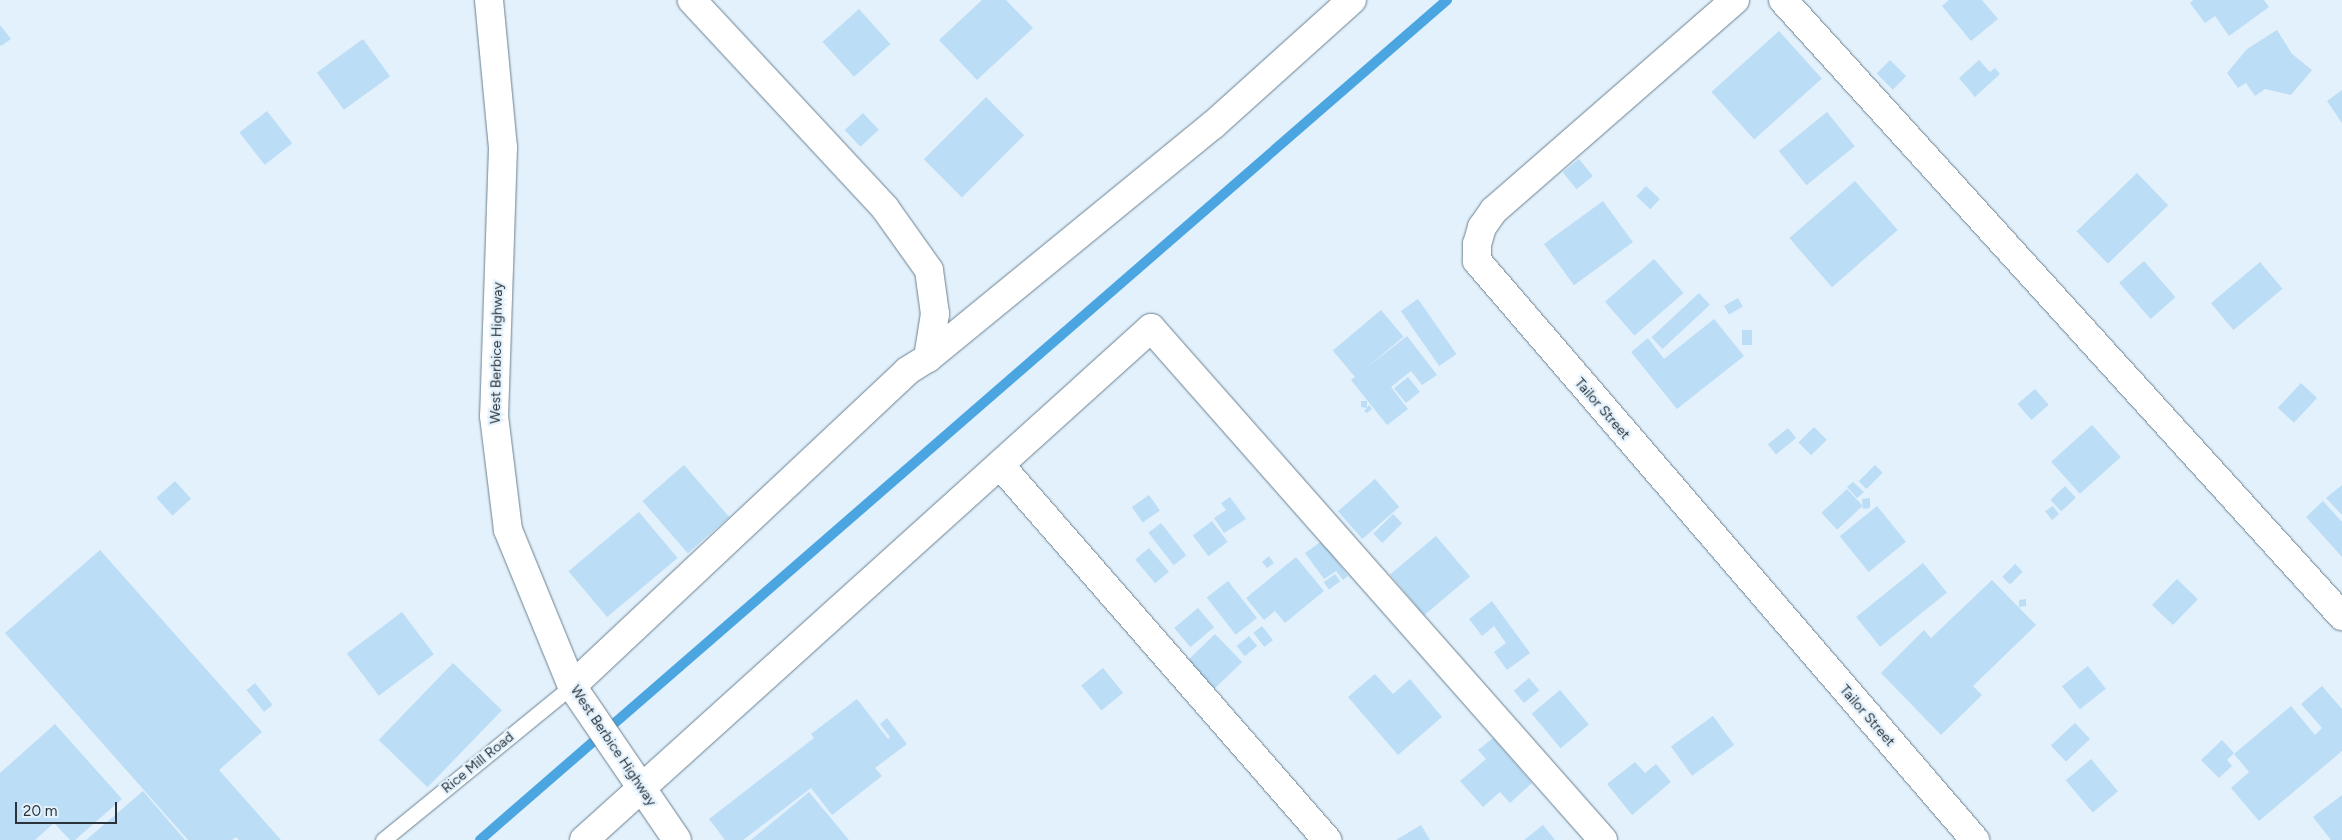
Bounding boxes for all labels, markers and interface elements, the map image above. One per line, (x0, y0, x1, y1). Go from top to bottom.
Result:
street label: West Berbice Highway (487, 282, 507, 424)
street label: Tailor Street (1571, 375, 1633, 443)
street label: Tailor Street (1836, 682, 1898, 750)
street label: West Berbice Highway (566, 683, 660, 809)
street label: Rice Mill Road (439, 729, 517, 797)
scale bar (18, 792, 120, 824)
text: 20 m (23, 802, 57, 820)

